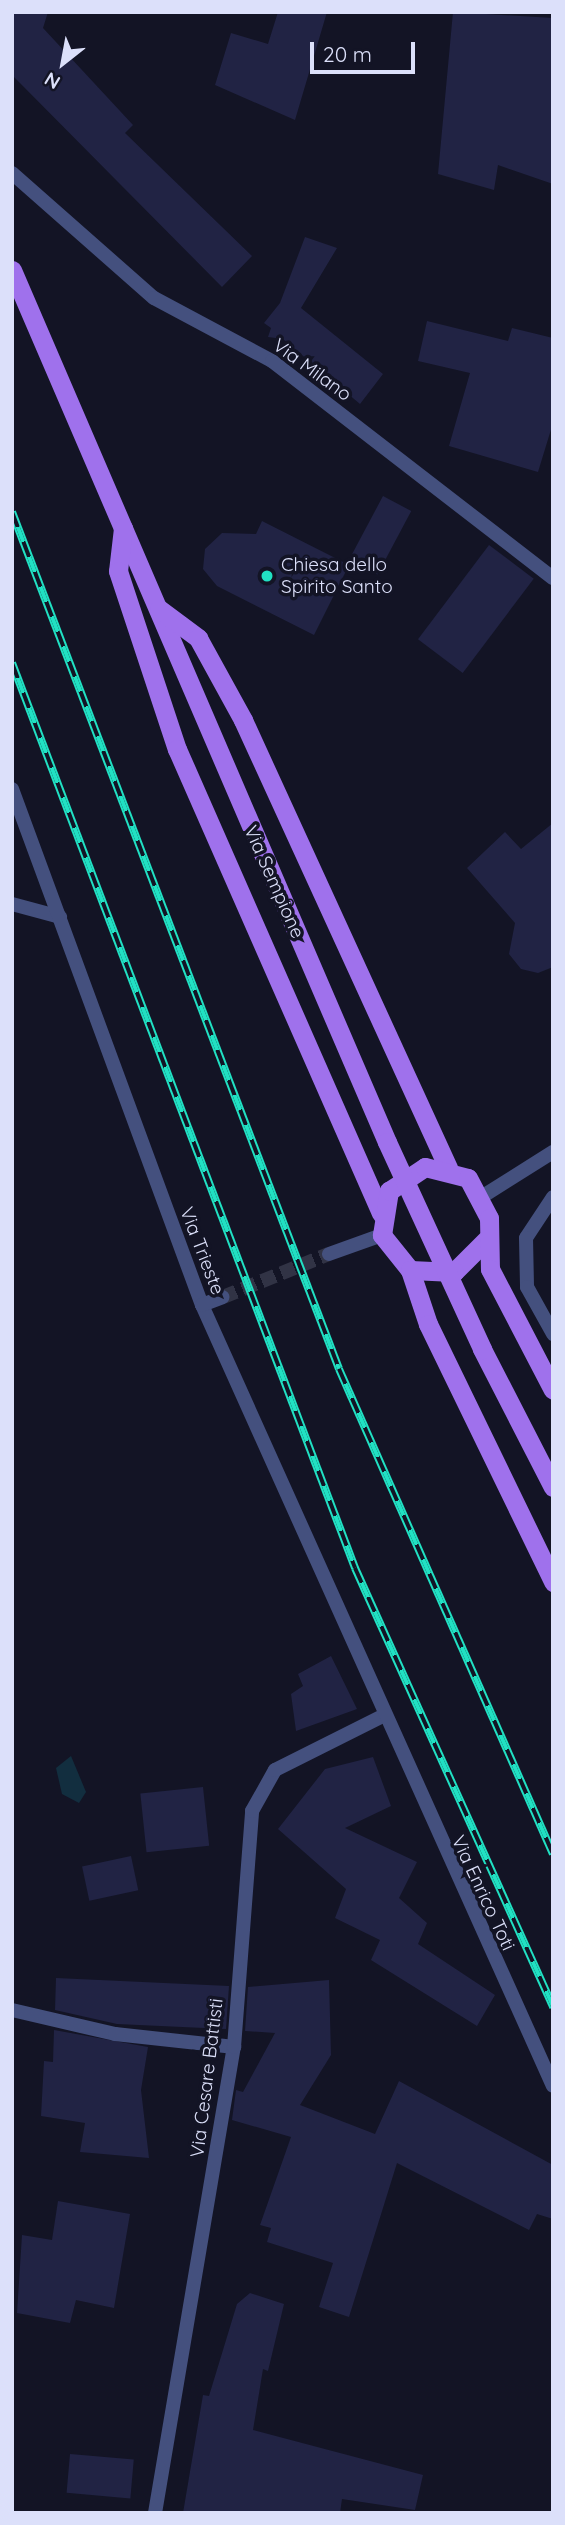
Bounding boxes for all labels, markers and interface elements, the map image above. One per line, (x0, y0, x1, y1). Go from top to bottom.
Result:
north arrow (28, 28, 98, 98)
scale bar (313, 28, 418, 72)
text: 20 m (323, 41, 372, 67)
text: N (40, 67, 64, 95)
street label: Via Milano (268, 334, 356, 406)
place label: Chiesa dello Spirito Santo (281, 554, 393, 598)
marker: Chiesa dello Spirito Santo (259, 568, 275, 584)
street label: Via Sempione (239, 822, 309, 942)
street label: Via Trieste (175, 1204, 229, 1298)
street label: Via Enrico Toti (446, 1832, 520, 1954)
street label: Via Cesare Battisti (186, 1997, 228, 2159)

